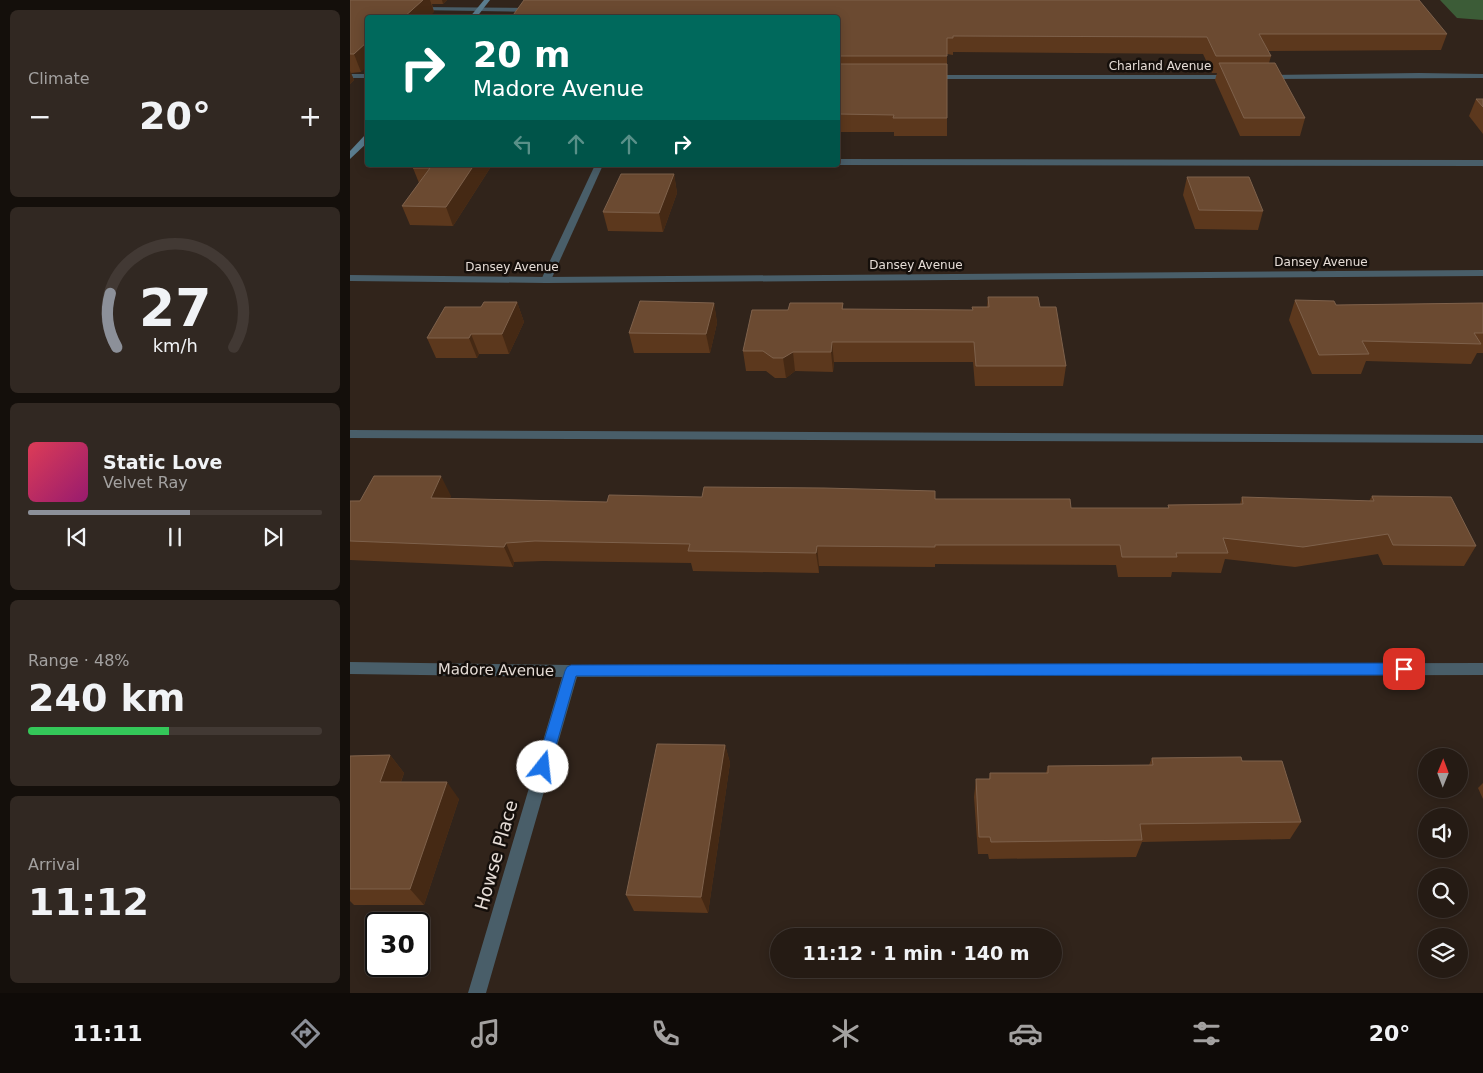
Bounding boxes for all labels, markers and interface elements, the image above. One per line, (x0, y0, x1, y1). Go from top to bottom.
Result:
icon: right (390, 35, 455, 100)
text: 20 m (473, 35, 570, 75)
street label: Charland Avenue (1109, 59, 1211, 73)
text: Climate (28, 69, 90, 88)
text: Madore Avenue (473, 76, 644, 101)
text: 20° (139, 94, 211, 138)
text: − (28, 100, 51, 133)
text: + (299, 100, 322, 133)
icon: left (509, 130, 537, 158)
icon: ahead (562, 130, 590, 158)
icon: ahead (615, 130, 643, 158)
icon: right (668, 130, 696, 158)
street label: Dansey Avenue (1274, 255, 1368, 269)
street label: Dansey Avenue (869, 258, 963, 272)
street label: Dansey Avenue (465, 260, 559, 274)
text: 27 (139, 278, 211, 338)
text: km/h (152, 335, 198, 356)
text: Static Love (103, 451, 223, 473)
text: Velvet Ray (103, 473, 188, 492)
icon: previous (63, 523, 91, 551)
icon: pause (161, 523, 189, 551)
icon: next (259, 523, 287, 551)
pin (1383, 648, 1425, 690)
text: Range · 48% (28, 651, 130, 670)
icon: arrive (1390, 655, 1418, 683)
street label: Madore Avenue (438, 660, 554, 680)
text: 240 km (28, 676, 185, 720)
position arrow (516, 740, 568, 792)
north arrow (1418, 748, 1468, 798)
map controls (1418, 748, 1468, 978)
street label: Howse Place (470, 798, 522, 912)
button: sound (1418, 808, 1468, 858)
text: Arrival (28, 855, 80, 874)
button: search (1418, 868, 1468, 918)
text: 11:12 (28, 880, 149, 924)
speed limit sign: 30 (365, 912, 430, 977)
button: layers (1418, 928, 1468, 978)
text: 11:12 · 1 min · 140 m (802, 942, 1030, 964)
icon: directions (288, 1016, 323, 1051)
icon: music (468, 1016, 503, 1051)
icon: phone (648, 1016, 683, 1051)
icon: climate (828, 1016, 863, 1051)
icon: car (1008, 1016, 1043, 1051)
icon: filters (1189, 1016, 1224, 1051)
text: 11:11 (73, 1021, 143, 1046)
text: 20° (1369, 1021, 1410, 1046)

